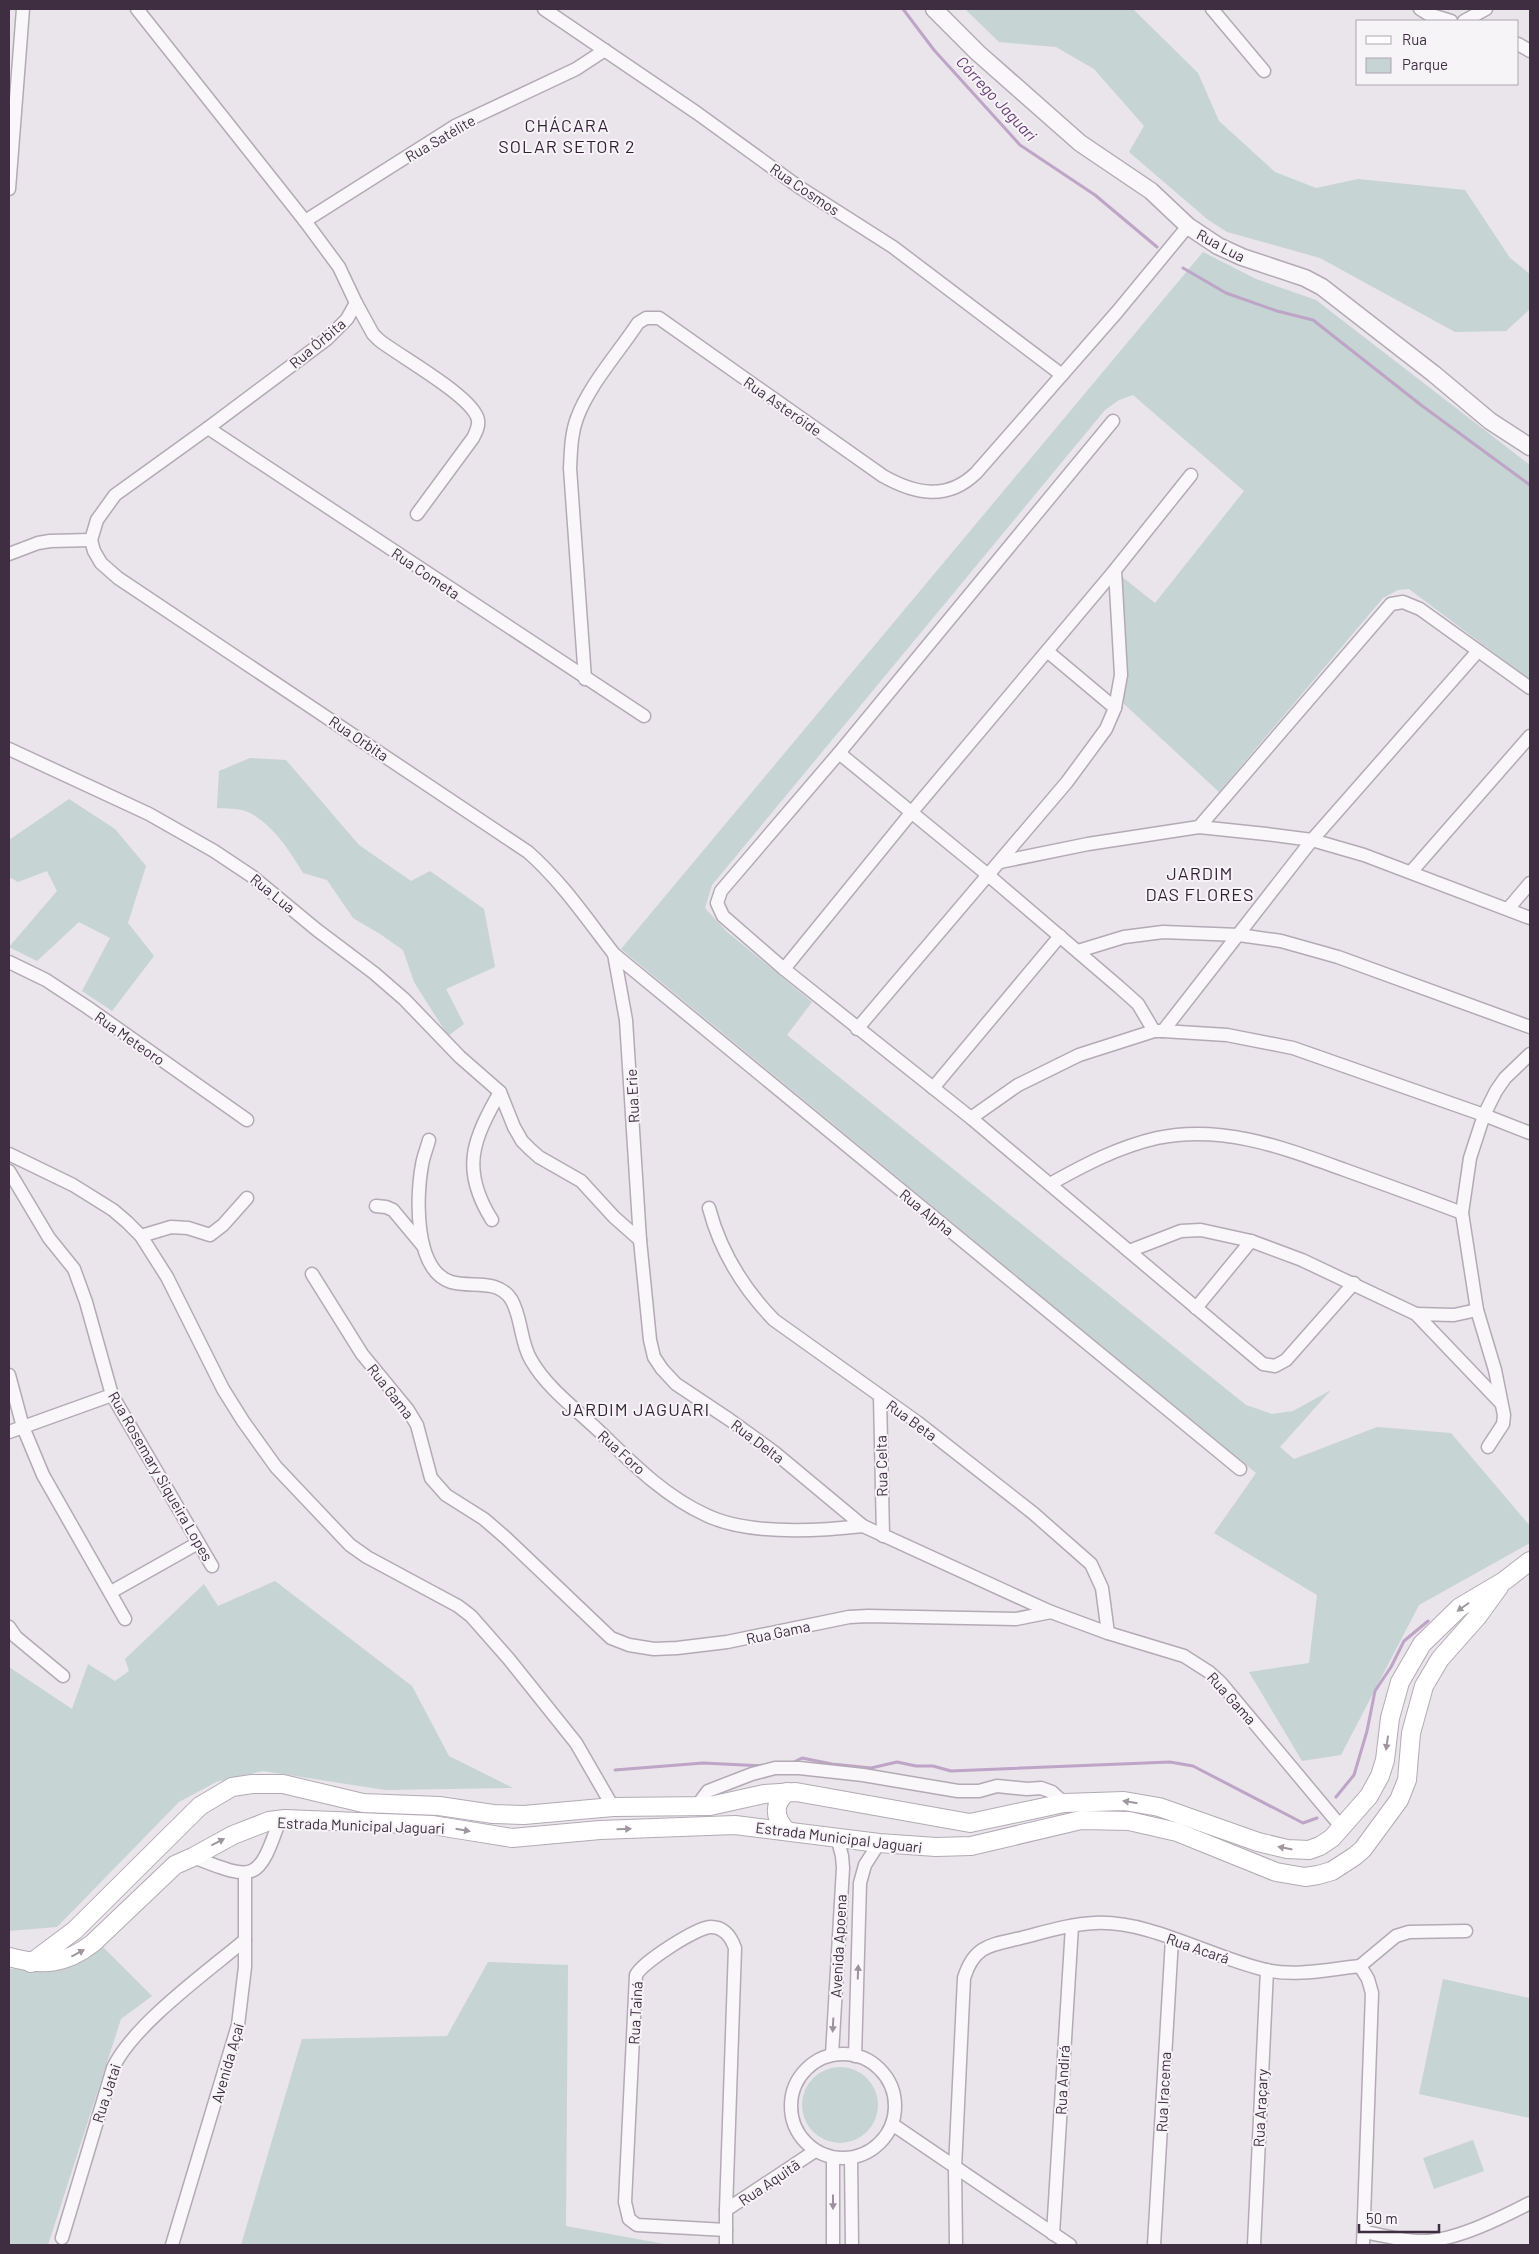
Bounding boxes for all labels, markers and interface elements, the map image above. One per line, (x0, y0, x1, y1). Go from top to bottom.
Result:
legend (1356, 20, 1519, 85)
text: Rua (1402, 30, 1427, 48)
water label: Córrego Jaguari (953, 52, 1041, 144)
text: Parque (1402, 55, 1448, 73)
street label: Rua Satélite (402, 111, 478, 165)
district label: CHÁCARA SOLAR SETOR 2 (498, 114, 636, 157)
street label: Rua Cosmos (767, 159, 843, 219)
street label: Rua Lua (1194, 225, 1248, 265)
street label: Rua Órbita (285, 314, 349, 372)
street label: Rua Asteróide (741, 373, 825, 439)
street label: Rua Cometa (388, 544, 464, 602)
street label: Rua Orbita (326, 712, 392, 764)
district label: JARDIM DAS FLORES (1145, 862, 1255, 905)
street label: Rua Lua (247, 870, 299, 916)
street label: Rua Meteoro (91, 1007, 169, 1069)
street label: Rua Erie (622, 1068, 642, 1124)
street label: Rua Alpha (896, 1185, 958, 1239)
street label: Rua Gama (364, 1360, 418, 1422)
street label: Rua Rosemary Siqueira Lopes (105, 1388, 217, 1564)
street label: Rua Beta (883, 1396, 941, 1444)
district label: JARDIM JAGUARI (562, 1398, 710, 1420)
street label: Rua Delta (728, 1415, 788, 1467)
street label: Rua Foro (595, 1426, 649, 1478)
street label: Rua Celta (871, 1435, 891, 1497)
one-way arrow (1456, 1602, 1470, 1612)
street label: Rua Gama (744, 1616, 812, 1648)
street label: Rua Gama (1204, 1668, 1260, 1728)
one-way arrow (1383, 1736, 1391, 1752)
one-way arrow (1122, 1798, 1138, 1806)
street label: Estrada Municipal Jaguari (277, 1813, 445, 1837)
street label: Estrada Municipal Jaguari (755, 1818, 923, 1856)
one-way arrow (616, 1825, 632, 1833)
one-way arrow (455, 1826, 471, 1834)
one-way arrow (210, 1838, 225, 1846)
one-way arrow (1277, 1844, 1293, 1852)
street label: Avenida Apoena (826, 1894, 850, 1998)
street label: Rua Acará (1164, 1929, 1232, 1967)
one-way arrow (71, 1949, 85, 1957)
one-way arrow (854, 1964, 862, 1980)
street label: Rua Tainá (624, 1981, 646, 2045)
one-way arrow (829, 2017, 837, 2033)
street label: Avenida Açaí (207, 2021, 247, 2105)
street label: Rua Andirá (1051, 2045, 1073, 2115)
street label: Rua Iracema (1152, 2051, 1174, 2133)
street label: Rua Jatai (88, 2061, 124, 2125)
street label: Rua Araçary (1249, 2068, 1271, 2148)
street label: Rua Aquitã (735, 2155, 803, 2209)
one-way arrow (829, 2194, 837, 2210)
scale bar (1359, 2202, 1439, 2234)
text: 50 m (1366, 2209, 1398, 2227)

